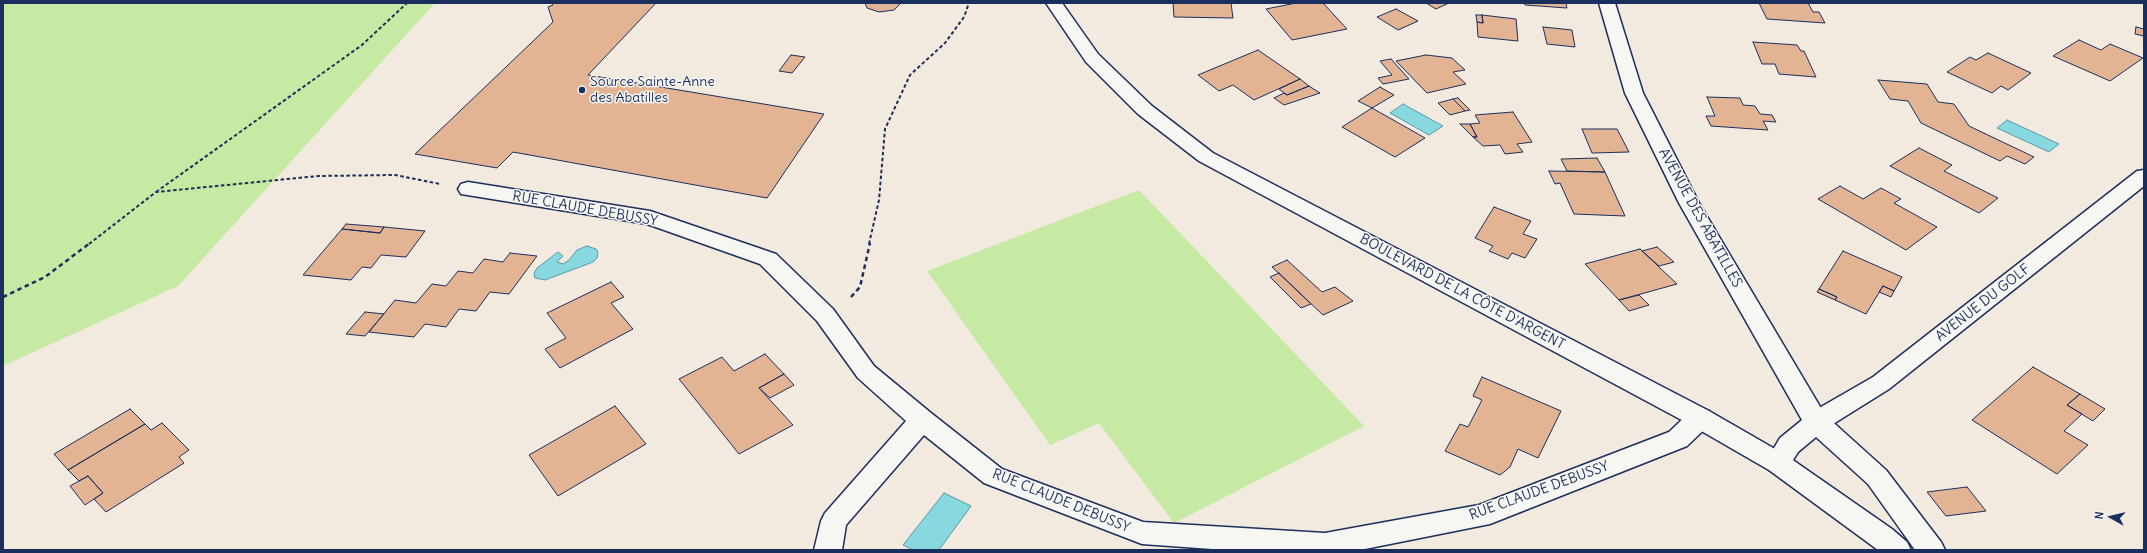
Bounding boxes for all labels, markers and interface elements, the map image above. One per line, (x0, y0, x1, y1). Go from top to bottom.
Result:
place label: Source Sainte-Anne des Abatilles (590, 74, 715, 106)
marker: Source Sainte-Anne des Abatilles (577, 85, 587, 95)
street label: AVENUE DES ABATILLES (1655, 145, 1745, 291)
street label: RUE CLAUDE DEBUSSY (511, 188, 659, 230)
street label: BOULEVARD DE LA CÔTE D'ARGENT (1357, 231, 1567, 353)
street label: AVENUE DU GOLF (1932, 261, 2034, 345)
street label: RUE CLAUDE DEBUSSY (1467, 458, 1611, 524)
street label: RUE CLAUDE DEBUSSY (990, 466, 1132, 536)
north arrow (2091, 497, 2131, 537)
text: N (2092, 511, 2107, 520)

